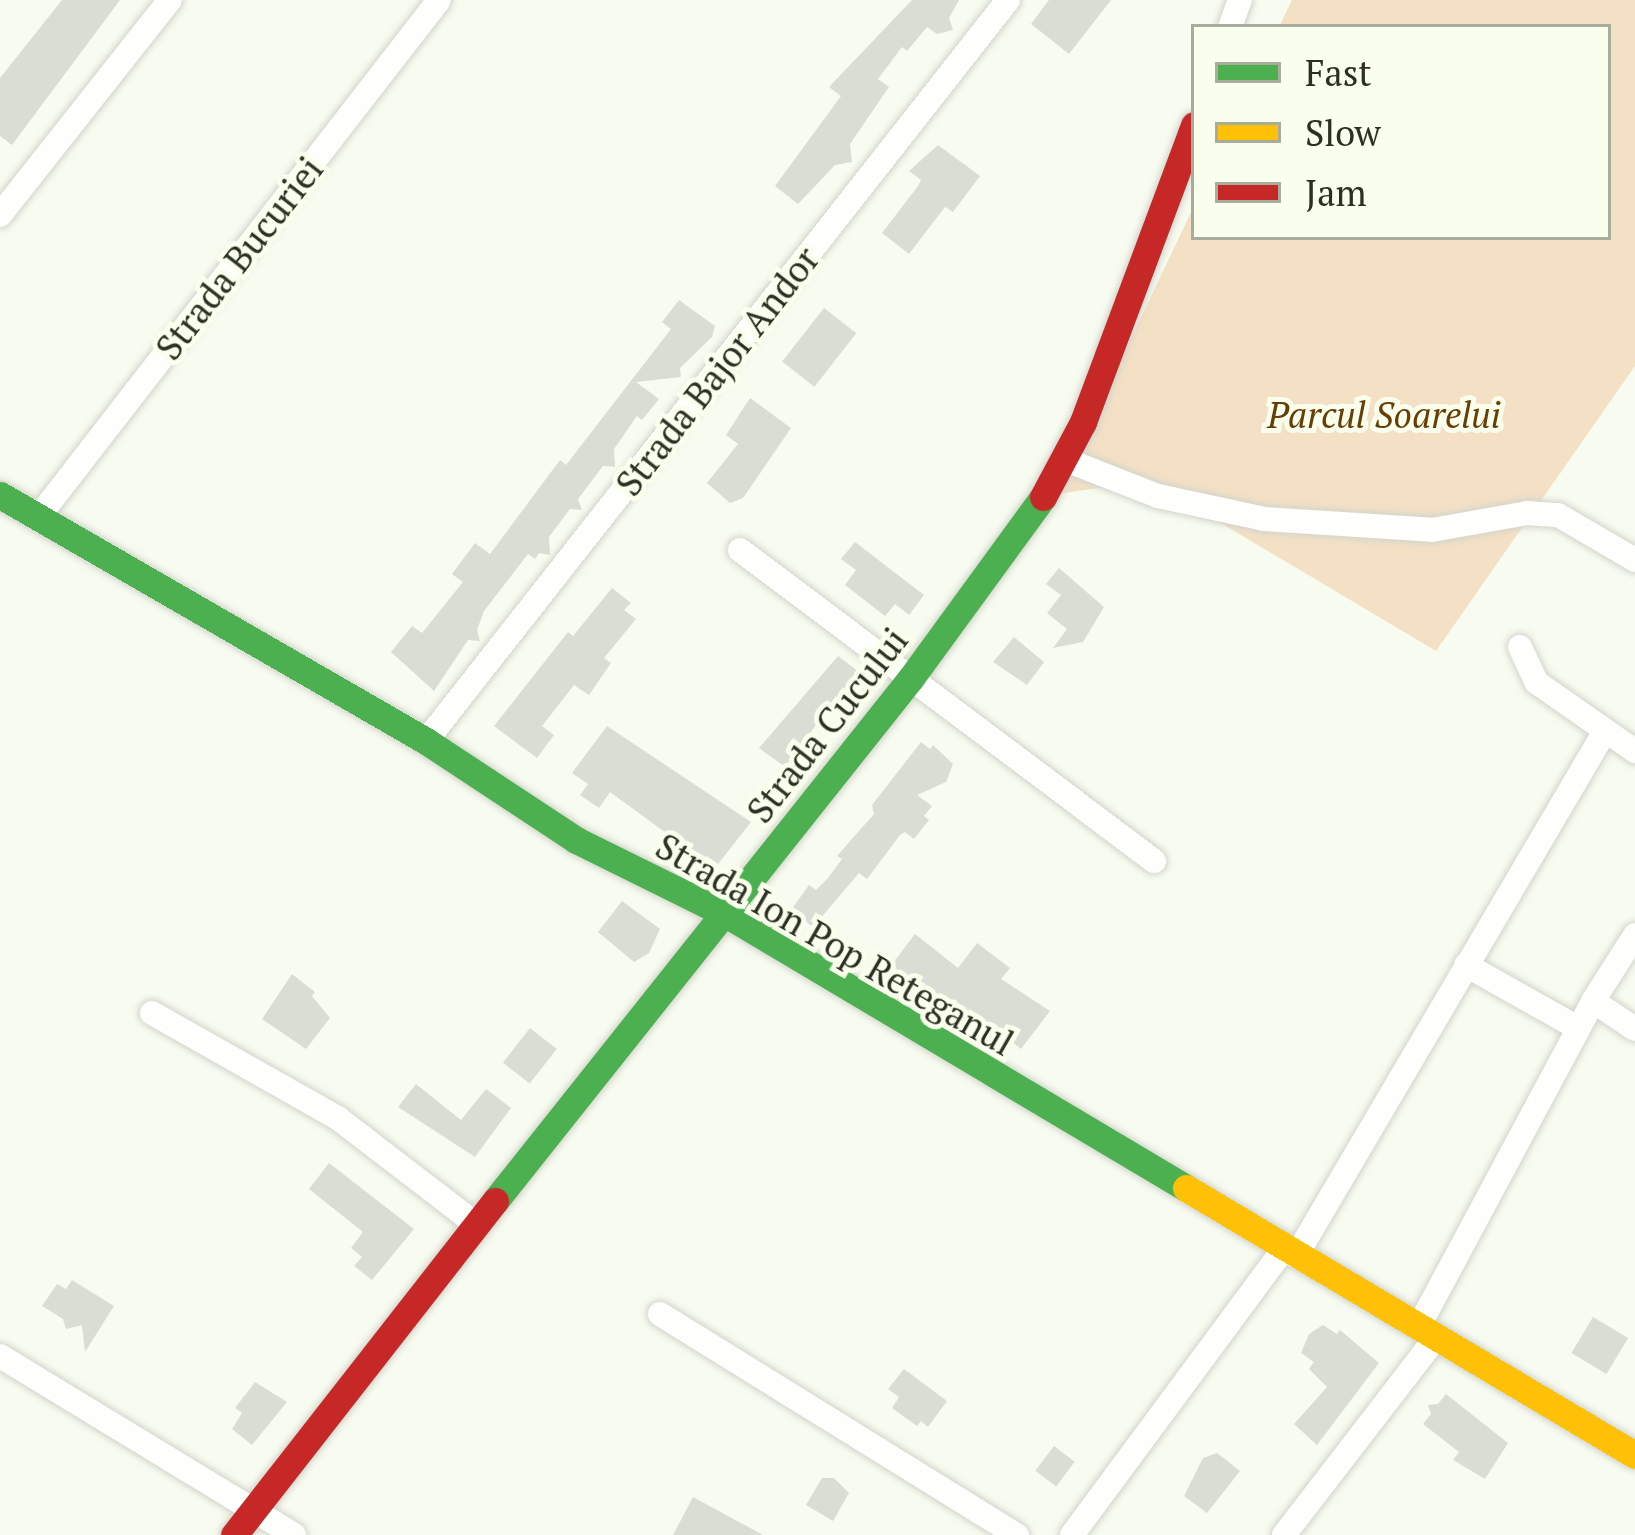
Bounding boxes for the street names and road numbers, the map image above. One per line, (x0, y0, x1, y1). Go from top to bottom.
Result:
street label: Strada Bucuriei (146, 148, 332, 368)
street label: Strada Bajor Andor (606, 238, 828, 504)
street label: Strada Cucului (738, 619, 916, 831)
street label: Strada Ion Pop Reteganul (649, 824, 1021, 1064)

